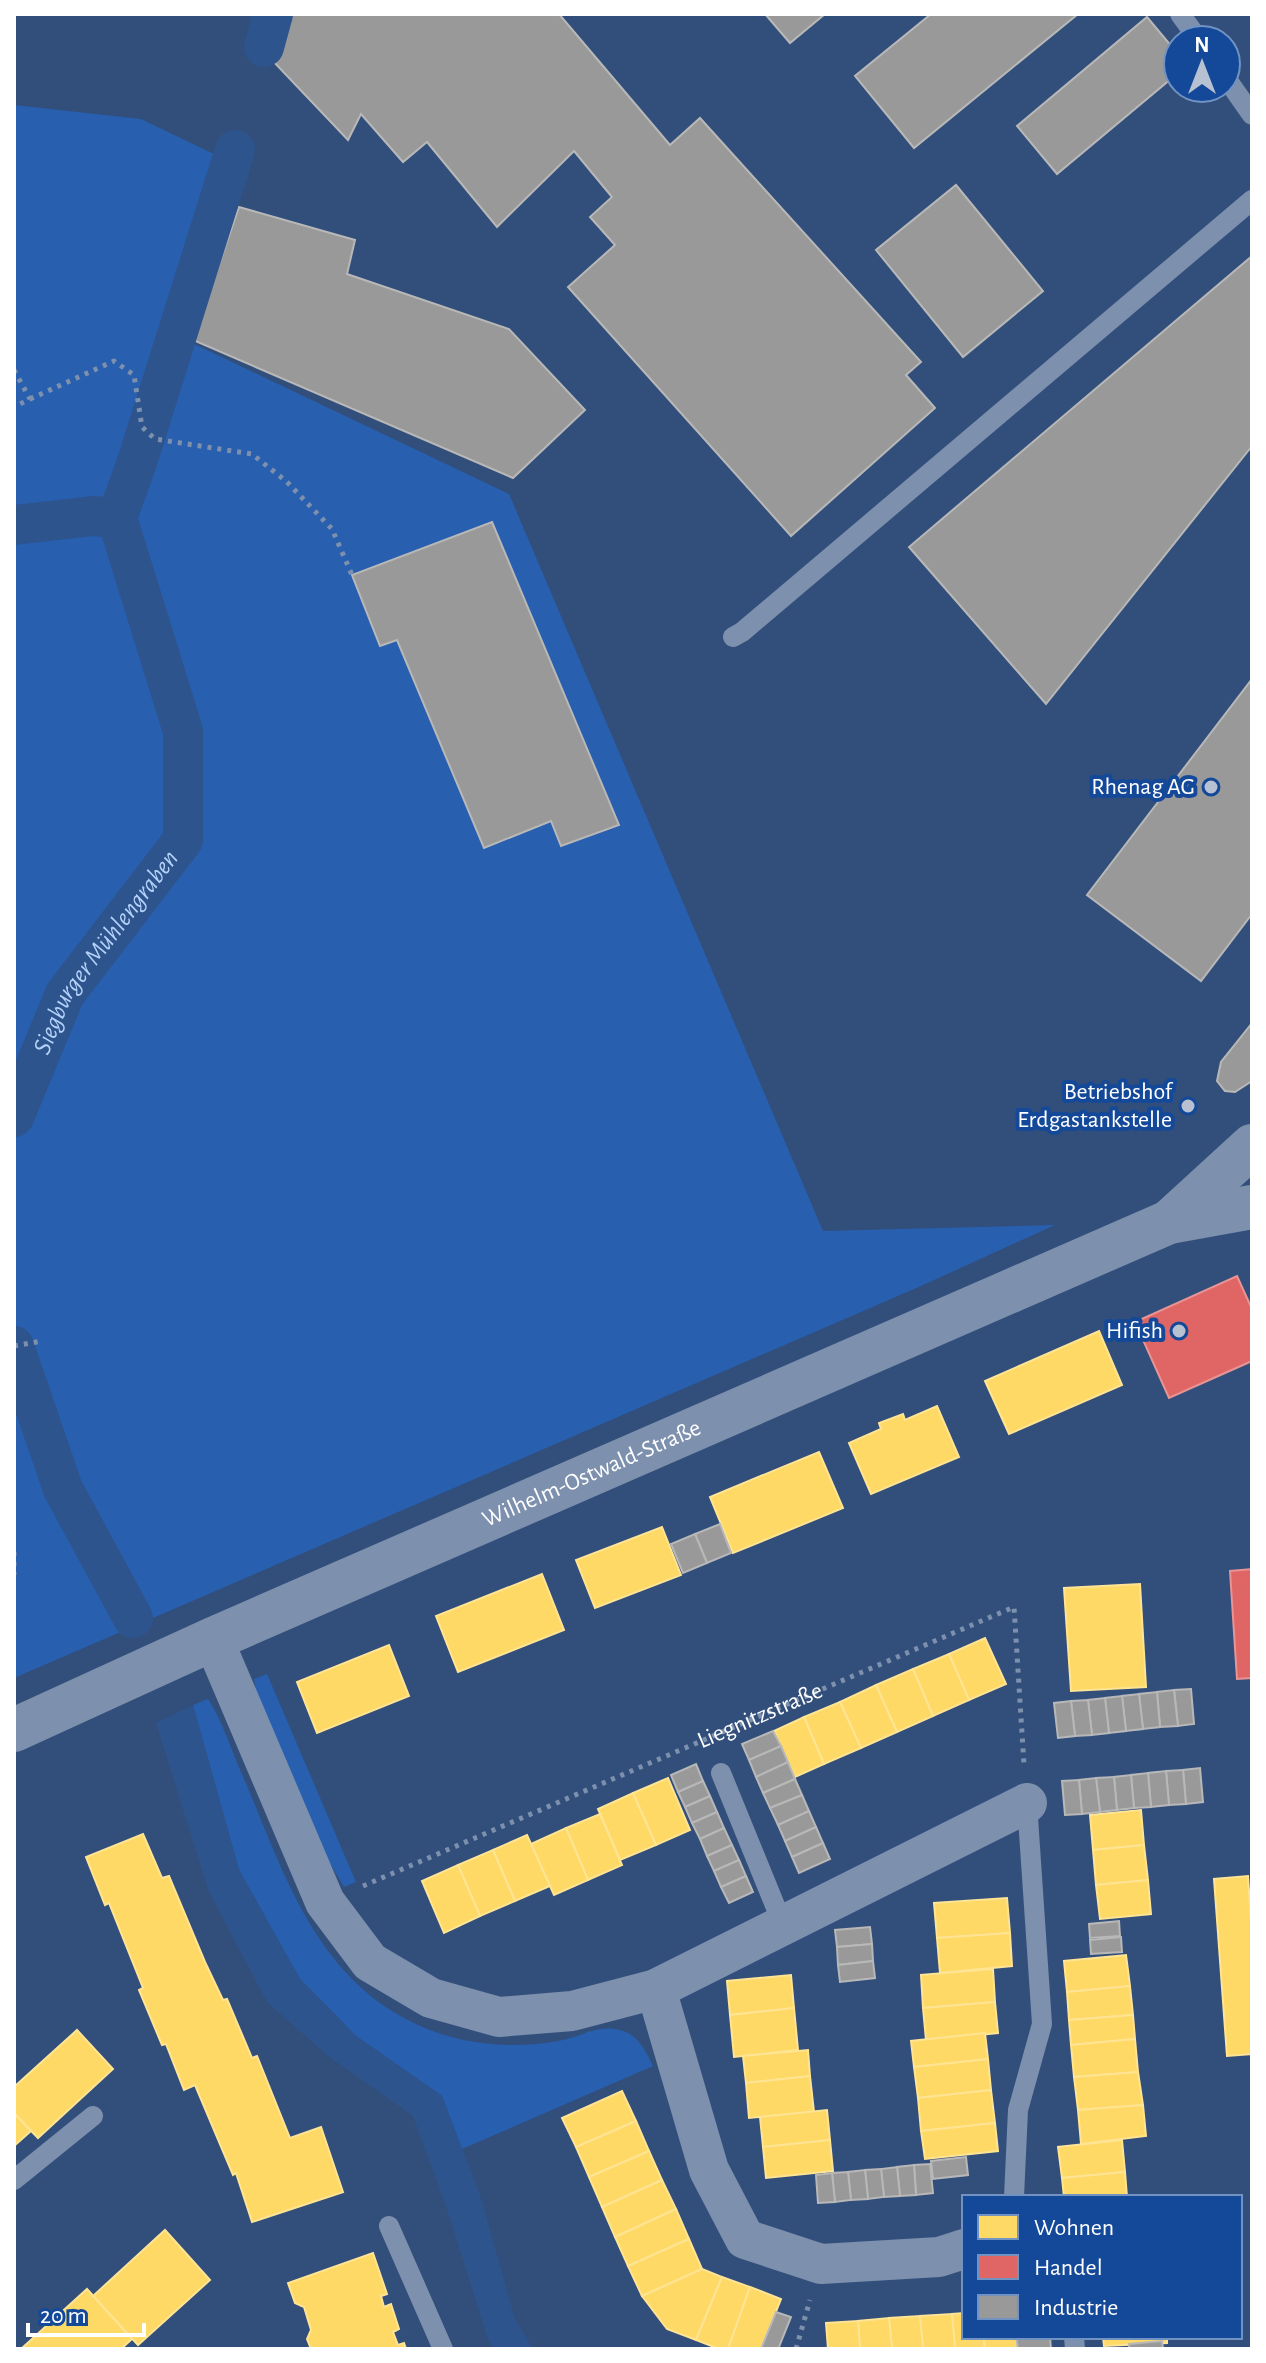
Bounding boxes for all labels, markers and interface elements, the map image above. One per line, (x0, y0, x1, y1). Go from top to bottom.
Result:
north arrow (1162, 24, 1242, 104)
text: N (1194, 34, 1210, 56)
place label: Rhenag AG (1091, 775, 1195, 799)
marker: Rhenag AG (1202, 778, 1220, 796)
water label: Siegburger Mühlengraben (29, 845, 183, 1058)
place label: Betriebshof Erdgastankstelle (1017, 1080, 1174, 1132)
marker: Betriebshof Erdgastankstelle (1179, 1097, 1197, 1115)
place label: Hifish (1106, 1319, 1163, 1343)
marker: Hifish (1170, 1322, 1188, 1340)
street label: Wilhelm-Ostwald-Straße (479, 1416, 705, 1532)
street label: Liegnitzstraße (694, 1678, 826, 1753)
legend (962, 2195, 1242, 2339)
text: Wohnen (1034, 2216, 1114, 2240)
text: Handel (1034, 2256, 1103, 2280)
scale bar (28, 2287, 144, 2337)
text: Industrie (1034, 2296, 1118, 2320)
text: 20 m (40, 2304, 87, 2328)

